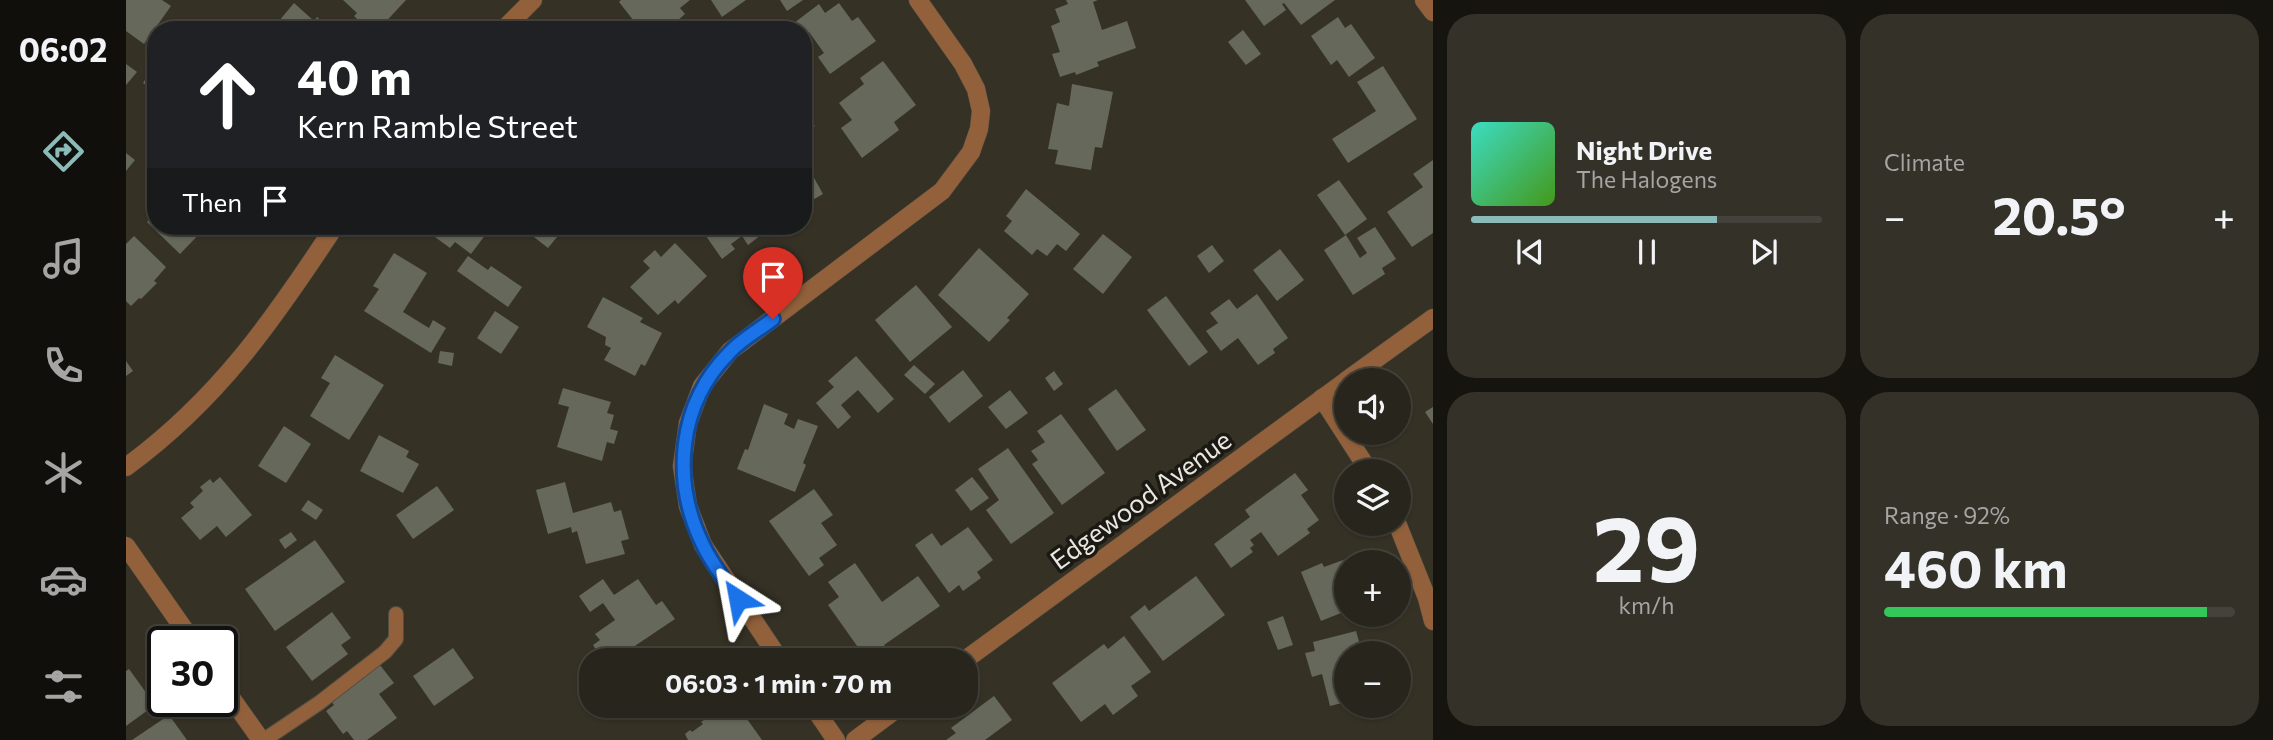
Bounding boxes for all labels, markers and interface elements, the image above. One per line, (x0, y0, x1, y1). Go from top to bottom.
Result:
text: 06:02 (19, 29, 107, 69)
text: 40 m (297, 45, 412, 105)
icon: ahead (182, 49, 273, 140)
text: Kern Ramble Street (297, 105, 578, 145)
icon: directions (39, 127, 88, 176)
text: Night Drive (1576, 134, 1712, 165)
text: Climate (1884, 148, 1965, 176)
text: The Halogens (1576, 165, 1717, 193)
icon: arrive (256, 182, 294, 220)
text: 20.5° (1992, 182, 2126, 246)
text: Then (182, 186, 242, 217)
text: − (1884, 192, 1906, 239)
text: + (2213, 192, 2235, 239)
icon: previous (1511, 233, 1549, 271)
icon: pause (1628, 233, 1666, 271)
icon: next (1745, 233, 1783, 271)
icon: music (39, 234, 88, 283)
pin (743, 247, 803, 319)
icon: arrive (754, 258, 792, 296)
icon: phone (39, 341, 88, 390)
map controls (1334, 368, 1411, 718)
button: sound (1334, 368, 1411, 445)
street label: Edgewood Avenue (1044, 423, 1236, 575)
icon: climate (39, 448, 88, 497)
button: layers (1334, 459, 1411, 536)
text: 29 (1593, 489, 1700, 601)
text: Range · 92% (1884, 501, 2010, 529)
text: 460 km (1884, 535, 2068, 599)
button: + (1334, 550, 1411, 627)
icon: car (39, 555, 88, 604)
position arrow (701, 562, 775, 636)
text: km/h (1619, 591, 1674, 619)
speed limit sign: 30 (147, 626, 238, 717)
button: − (1334, 641, 1411, 718)
icon: filters (39, 662, 88, 711)
text: 06:03 · 1 min · 70 m (665, 667, 892, 698)

